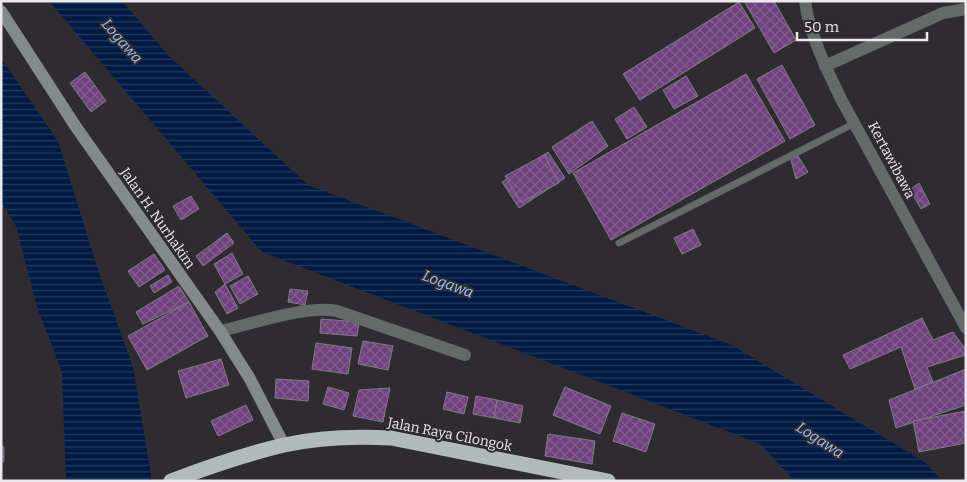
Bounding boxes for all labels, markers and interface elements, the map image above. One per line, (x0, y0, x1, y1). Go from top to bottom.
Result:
scale bar (797, 10, 927, 42)
water label: Logawa (98, 15, 146, 67)
text: 50 m (804, 18, 840, 36)
street label: Kertawibawa (864, 119, 919, 202)
street label: Jalan H. Nurhakim (116, 164, 199, 273)
water label: Logawa (420, 266, 476, 302)
street label: Jalan Raya Cilongok (385, 414, 514, 455)
water label: Logawa (793, 418, 847, 462)

